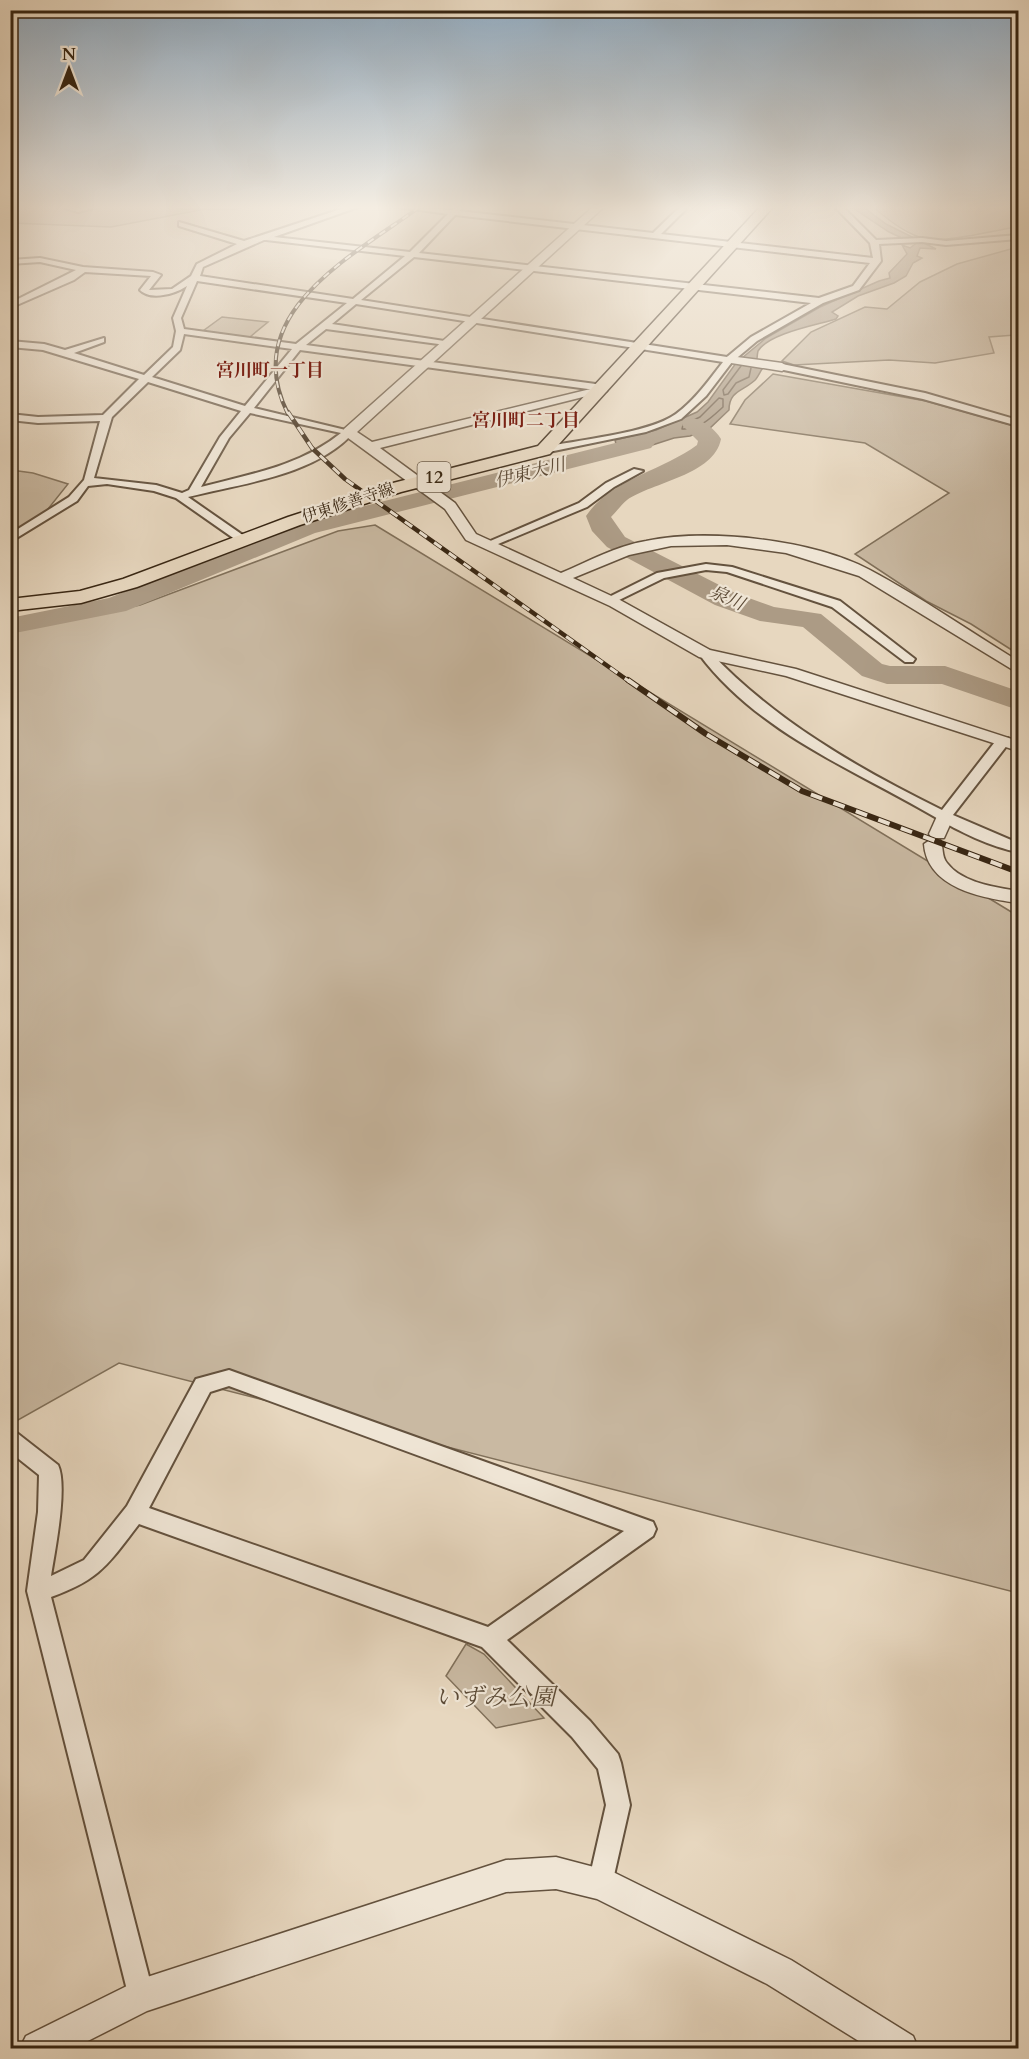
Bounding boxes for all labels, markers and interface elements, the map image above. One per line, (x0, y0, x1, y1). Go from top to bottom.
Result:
north arrow (39, 39, 99, 99)
text: N (62, 44, 76, 66)
district label: 宮川町一丁目 (216, 358, 324, 383)
district label: 宮川町二丁目 (472, 408, 580, 433)
water label: 伊東大川 (492, 452, 570, 494)
road number: 12 (418, 462, 450, 492)
street label: 伊東修善寺線 (299, 478, 397, 528)
water label: 泉川 (705, 579, 750, 618)
park label: いずみ公園 (435, 1681, 559, 1714)

